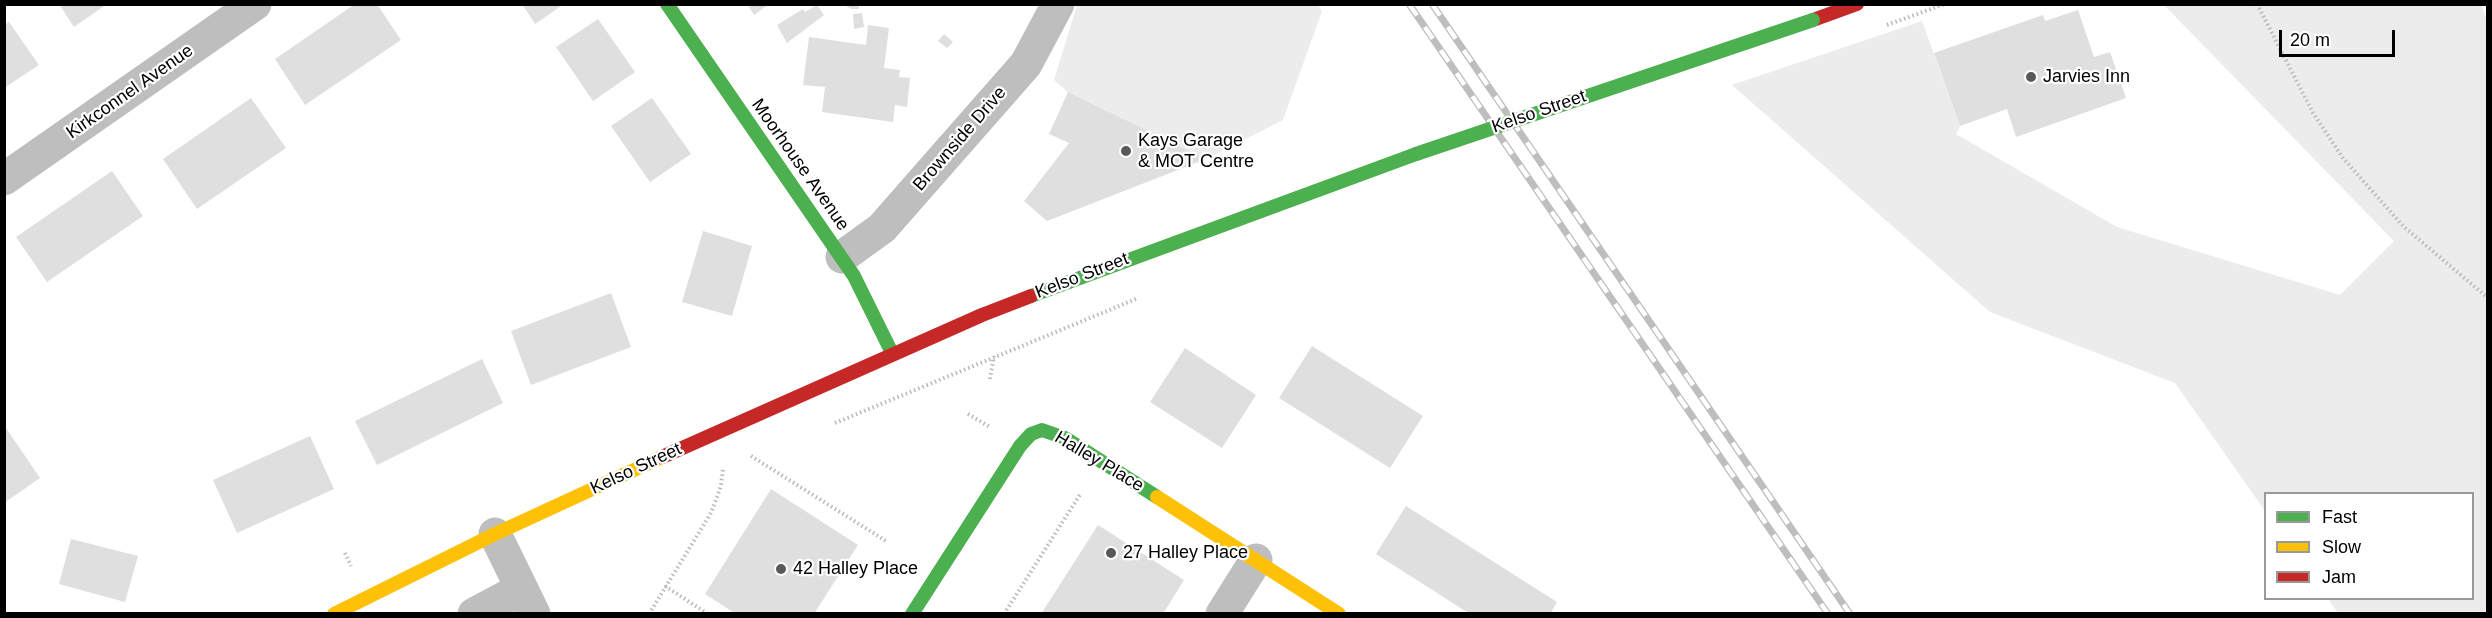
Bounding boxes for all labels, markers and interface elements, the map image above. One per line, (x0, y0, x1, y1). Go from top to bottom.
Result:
scale bar (2282, 18, 2398, 56)
text: 20 m (2290, 30, 2330, 50)
street label: Kirkconnel Avenue (62, 40, 198, 144)
place label: Jarvies Inn (2043, 66, 2130, 88)
marker: Jarvies Inn (2024, 70, 2038, 84)
street label: Brownside Drive (909, 82, 1011, 196)
street label: Kelso Street (1489, 86, 1589, 138)
street label: Moorhouse Avenue (746, 95, 854, 235)
place label: Kays Garage & MOT Centre (1138, 130, 1254, 172)
marker: Kays Garage & MOT Centre (1119, 144, 1133, 158)
street label: Kelso Street (1032, 248, 1132, 304)
street label: Halley Place (1051, 427, 1147, 497)
street label: Kelso Street (587, 438, 685, 500)
legend (2264, 492, 2474, 600)
text: Fast (2322, 507, 2357, 527)
text: Slow (2322, 537, 2361, 557)
place label: 27 Halley Place (1123, 542, 1248, 564)
marker: 27 Halley Place (1104, 546, 1118, 560)
place label: 42 Halley Place (793, 558, 918, 580)
marker: 42 Halley Place (774, 562, 788, 576)
text: Jam (2322, 567, 2356, 587)

